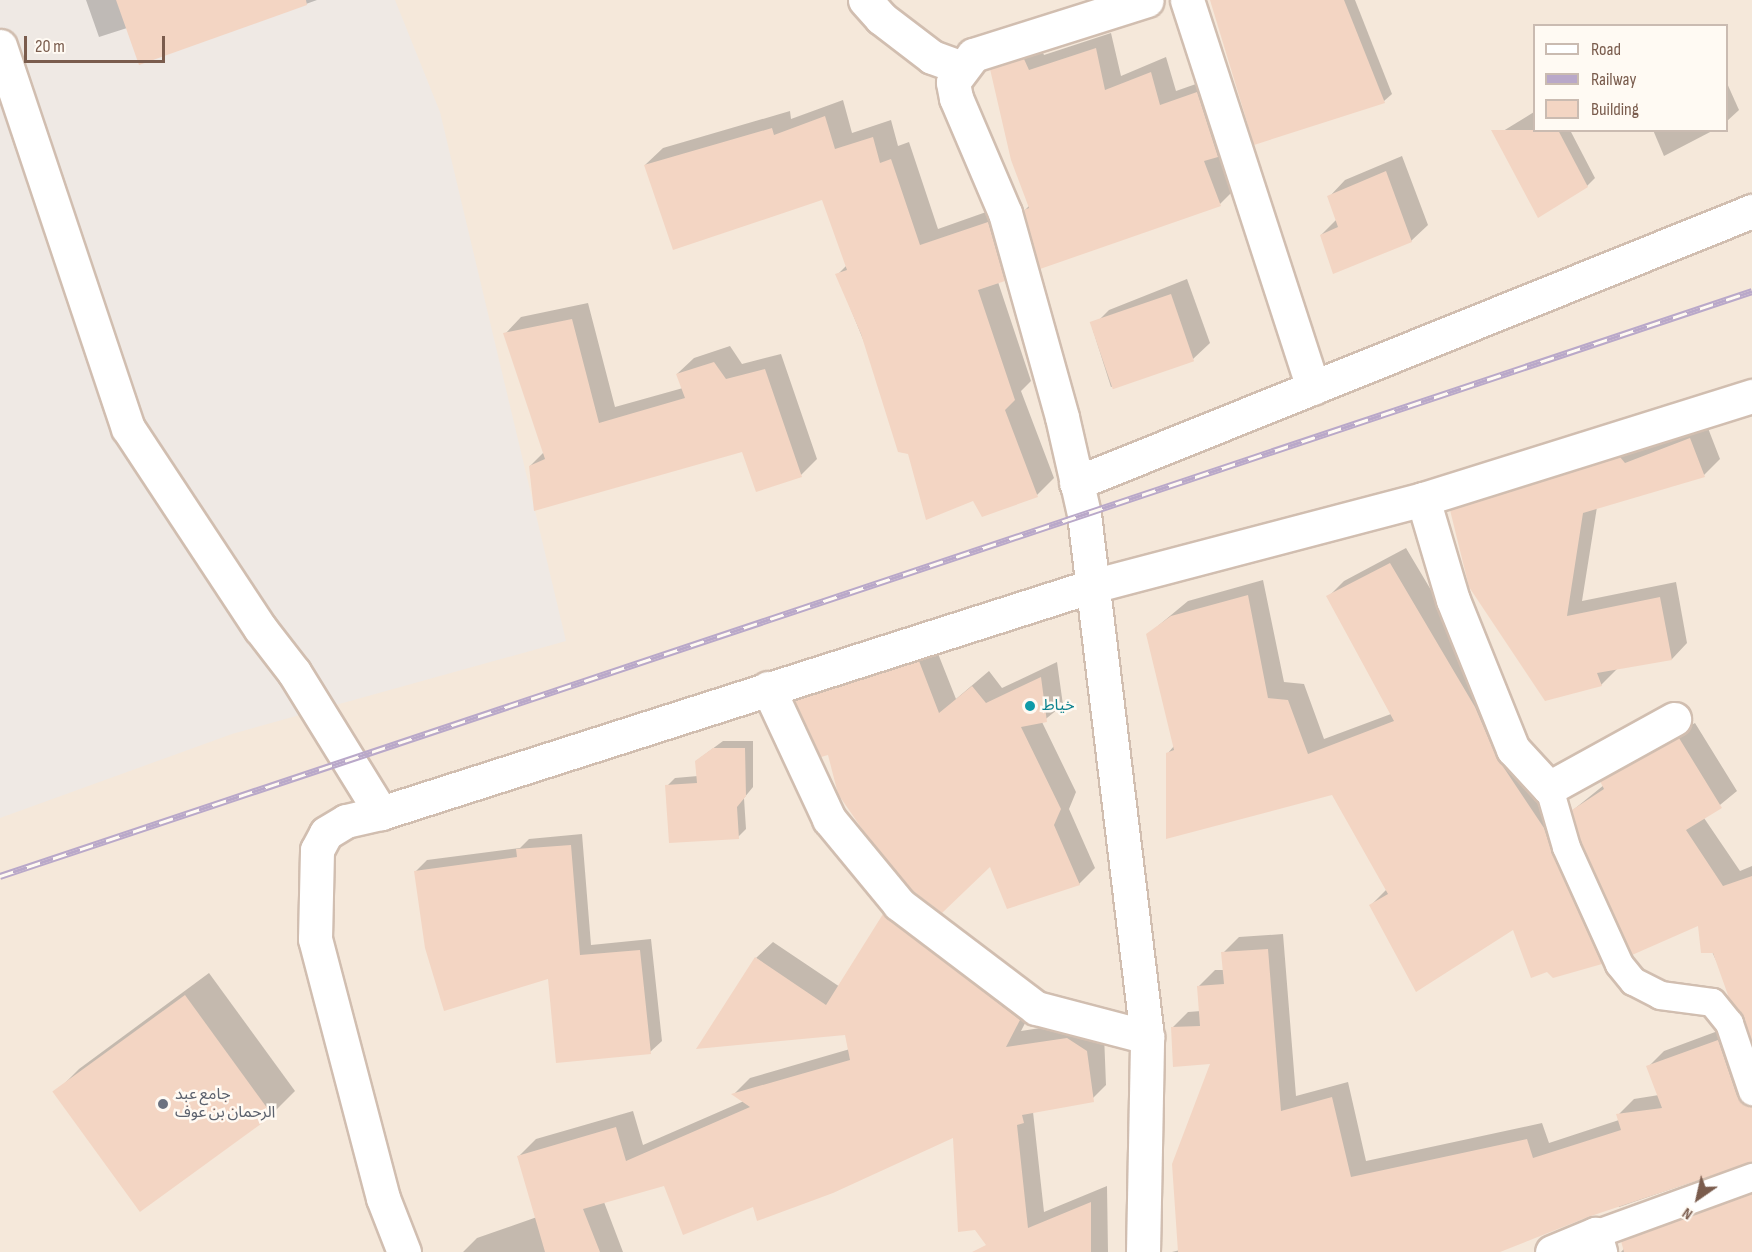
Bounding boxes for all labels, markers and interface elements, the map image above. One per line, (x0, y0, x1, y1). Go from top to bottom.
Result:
scale bar (27, 24, 168, 62)
legend (1533, 24, 1728, 132)
text: 20 m (35, 36, 65, 57)
text: Road (1591, 39, 1621, 60)
text: Railway (1591, 69, 1636, 90)
text: Building (1591, 99, 1639, 120)
place label: خياط (1042, 696, 1075, 716)
marker: خياط (1023, 699, 1037, 713)
place label: جامع عبد الرحمان بن عوف (175, 1085, 275, 1123)
marker: جامع عبد الرحمان بن عوف (156, 1097, 170, 1111)
north arrow (1668, 1168, 1728, 1228)
text: N (1679, 1203, 1697, 1224)

